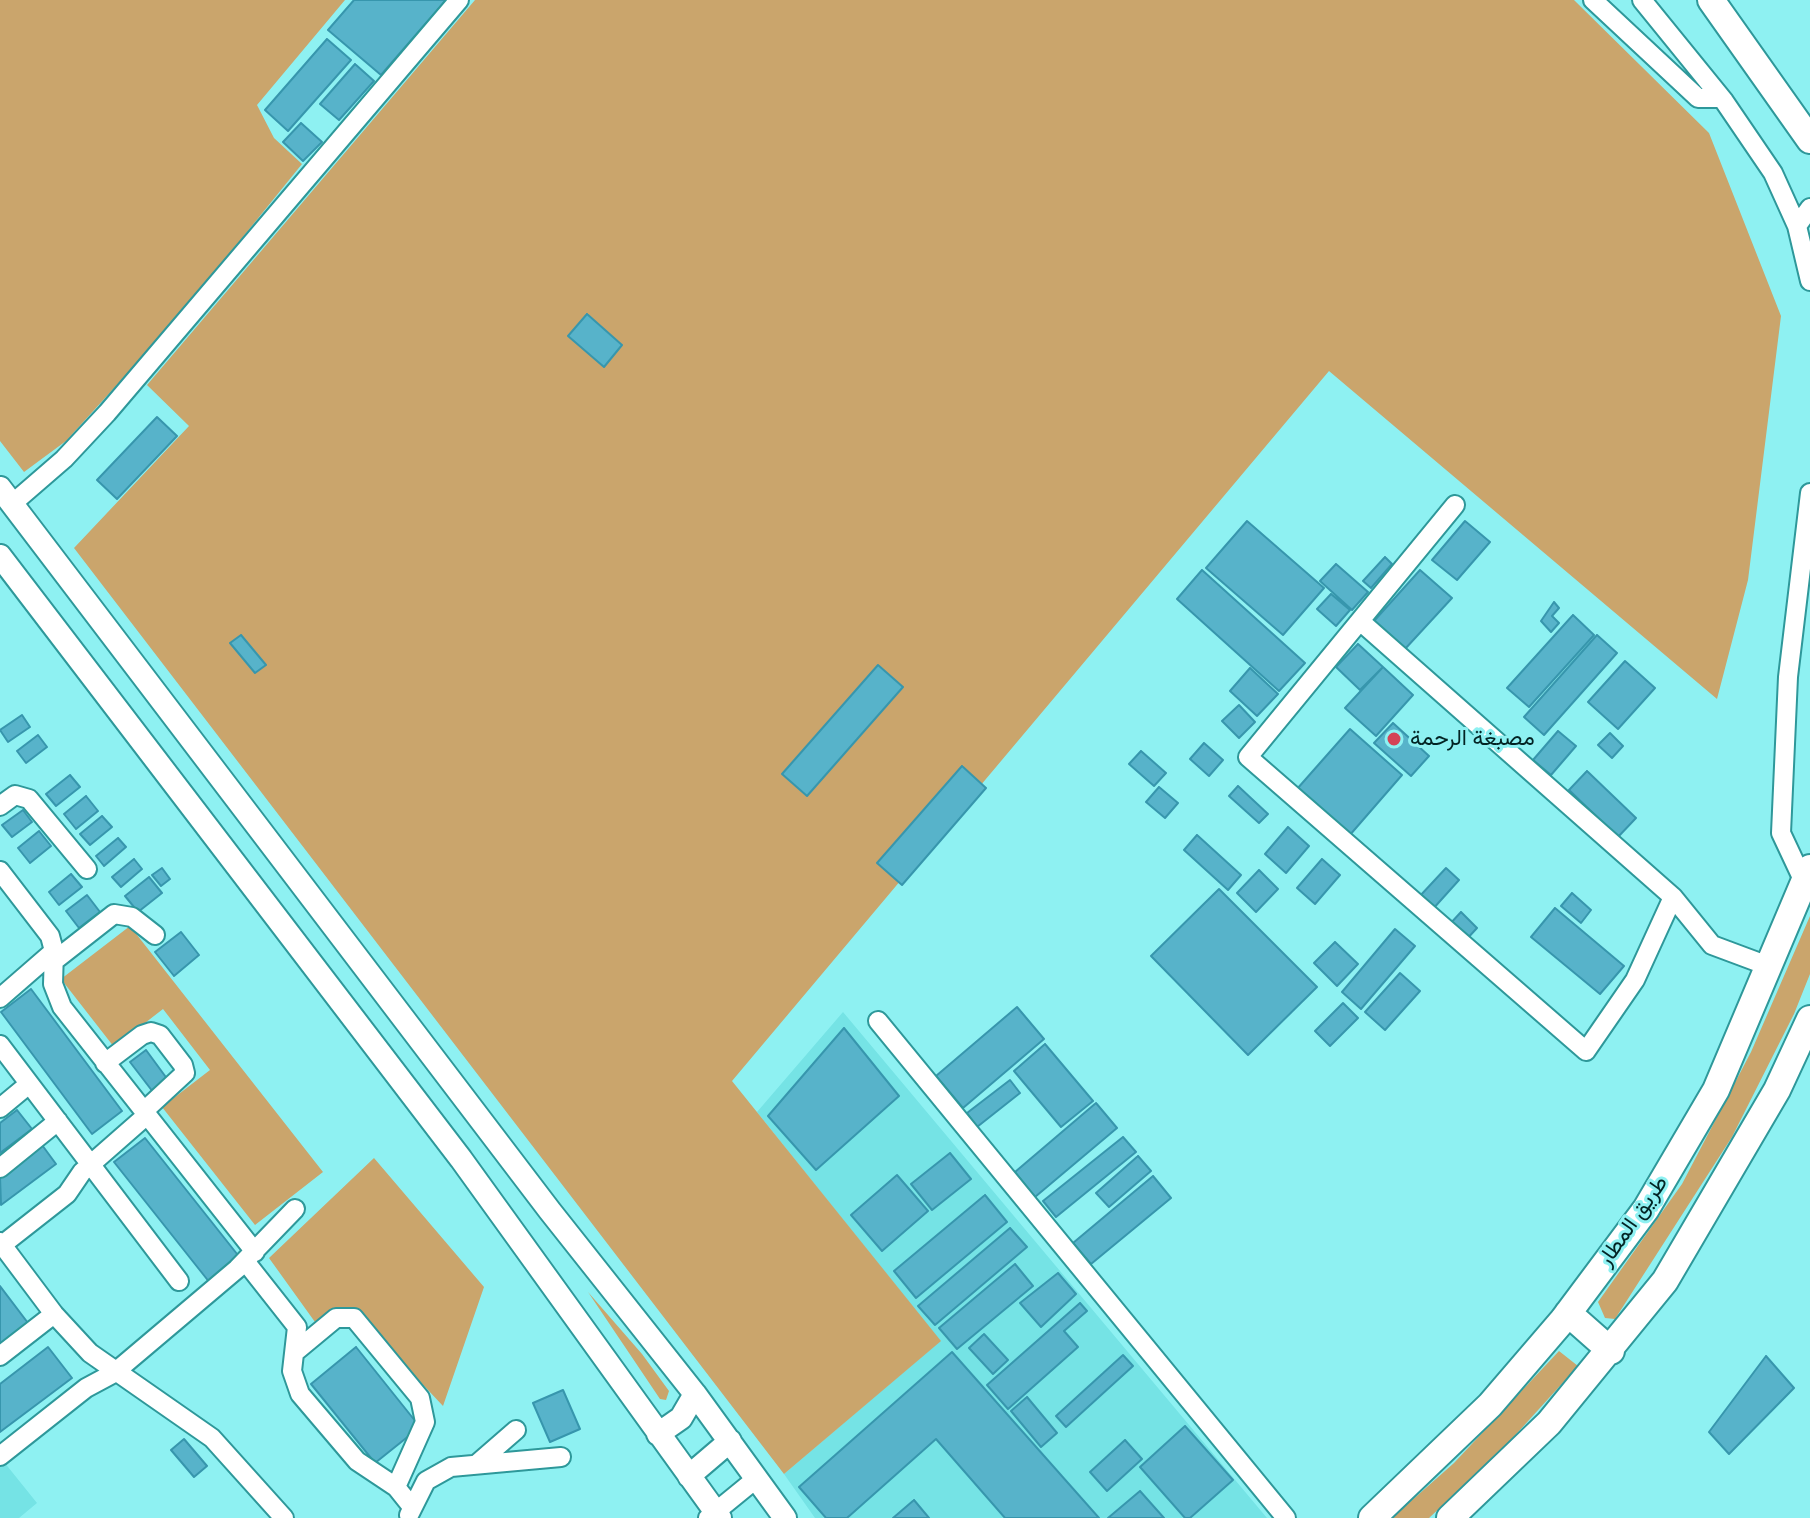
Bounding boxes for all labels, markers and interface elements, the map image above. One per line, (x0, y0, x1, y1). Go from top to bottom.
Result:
place label: مصبغة الرحمة (1410, 726, 1535, 752)
marker: مصبغة الرحمة (1385, 730, 1403, 748)
street label: طريق المطار (1592, 1171, 1674, 1271)

